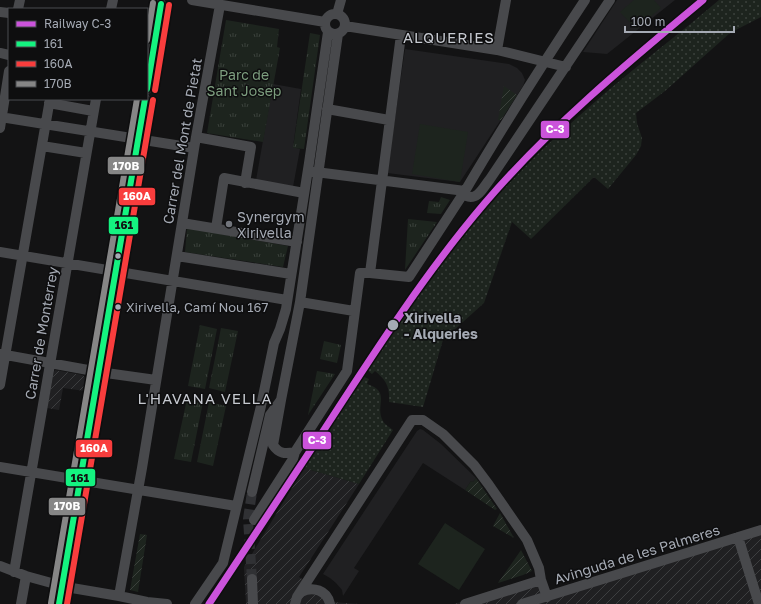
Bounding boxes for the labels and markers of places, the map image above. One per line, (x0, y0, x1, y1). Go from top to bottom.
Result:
place label: Synergym Xirivella (237, 208, 305, 241)
marker: Synergym Xirivella (224, 219, 234, 229)
unlabelled marker (113, 251, 123, 261)
place label: Xirivella, Camí Nou 167 (126, 299, 268, 315)
marker: Xirivella, Camí Nou 167 (113, 302, 123, 312)
place label: Xirivella - Alqueries (404, 309, 478, 342)
marker: Xirivella - Alqueries (386, 318, 400, 332)

